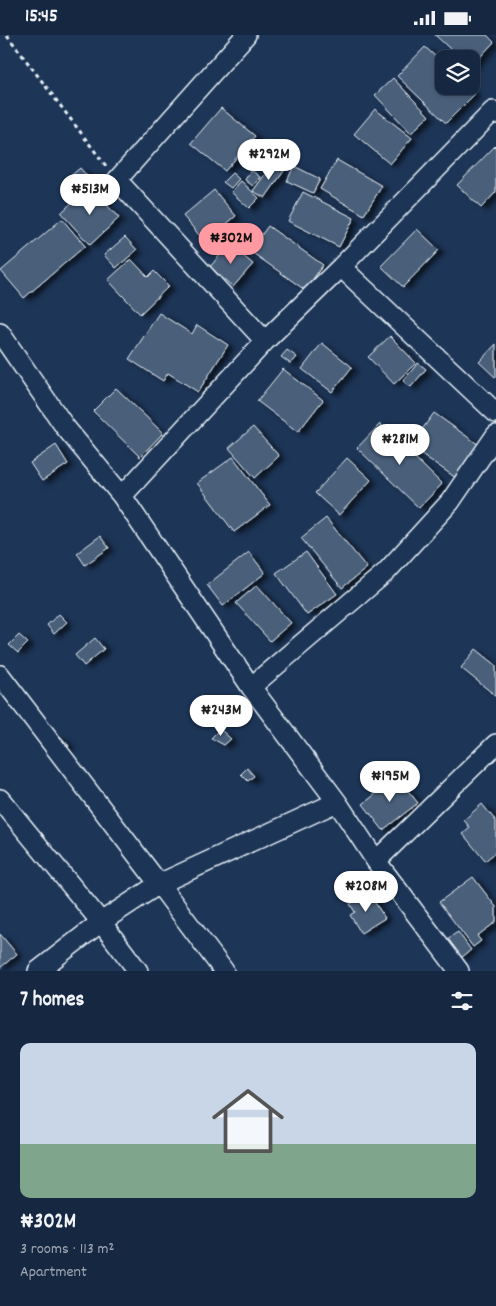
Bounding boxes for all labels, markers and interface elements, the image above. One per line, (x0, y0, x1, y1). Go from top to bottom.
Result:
text: 15:45 (25, 4, 58, 31)
map controls (435, 50, 480, 95)
button: layers (435, 50, 480, 95)
pin: ₦292M (234, 139, 304, 181)
text: ₦292M (248, 143, 290, 166)
pin: ₦513M (55, 173, 125, 216)
text: ₦513M (71, 178, 109, 201)
pin: ₦302M (196, 223, 266, 265)
text: ₦302M (210, 227, 252, 250)
pin: ₦281M (365, 423, 435, 466)
text: ₦281M (382, 428, 418, 451)
pin: ₦243M (186, 695, 256, 737)
text: ₦243M (201, 699, 241, 722)
pin: ₦195M (355, 761, 425, 803)
text: ₦195M (371, 765, 409, 788)
pin: ₦208M (331, 871, 401, 913)
text: ₦208M (345, 875, 387, 898)
text: 7 homes (20, 986, 84, 1016)
icon: filters (448, 987, 476, 1015)
icon: home (203, 1076, 293, 1166)
text: ₦302M (20, 1208, 76, 1238)
text: 3 rooms · 113 m² (20, 1238, 114, 1261)
text: Apartment (20, 1261, 87, 1284)

